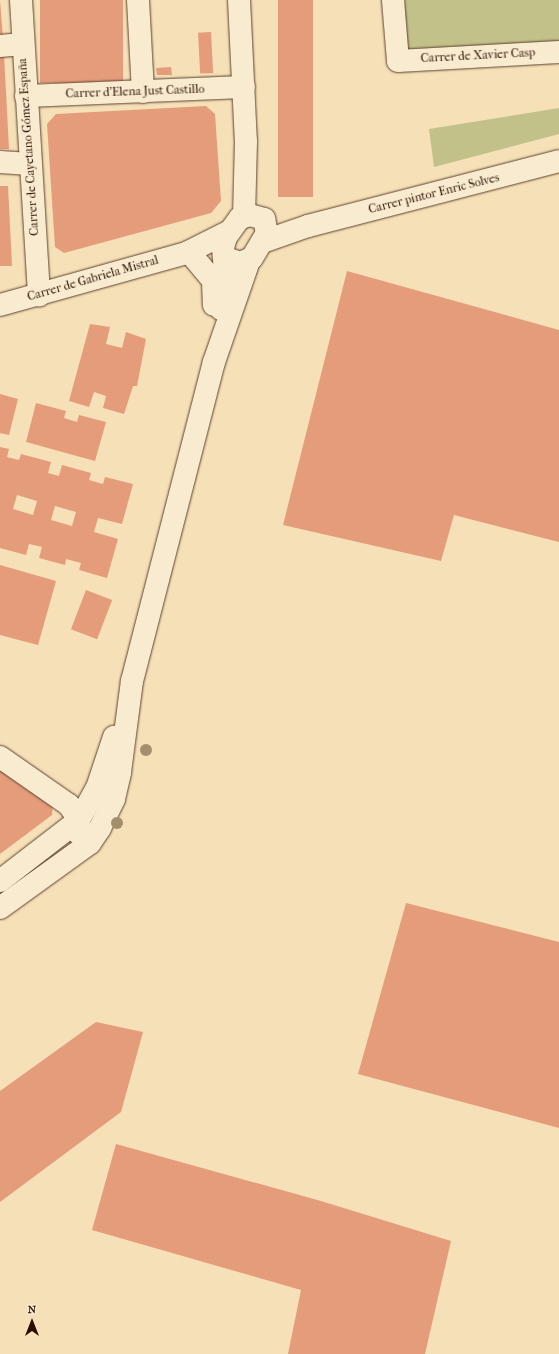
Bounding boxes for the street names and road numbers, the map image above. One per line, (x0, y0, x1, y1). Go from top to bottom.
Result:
street label: Carrer de Xavier Casp (420, 46, 536, 66)
street label: Carrer de Cayetano Gómez España (16, 58, 42, 236)
street label: Carrer d'Elena Just Castillo (65, 82, 205, 102)
street label: Carrer pintor Enric Solves (367, 171, 501, 217)
street label: Carrer de Gabriela Mistral (26, 253, 160, 305)

